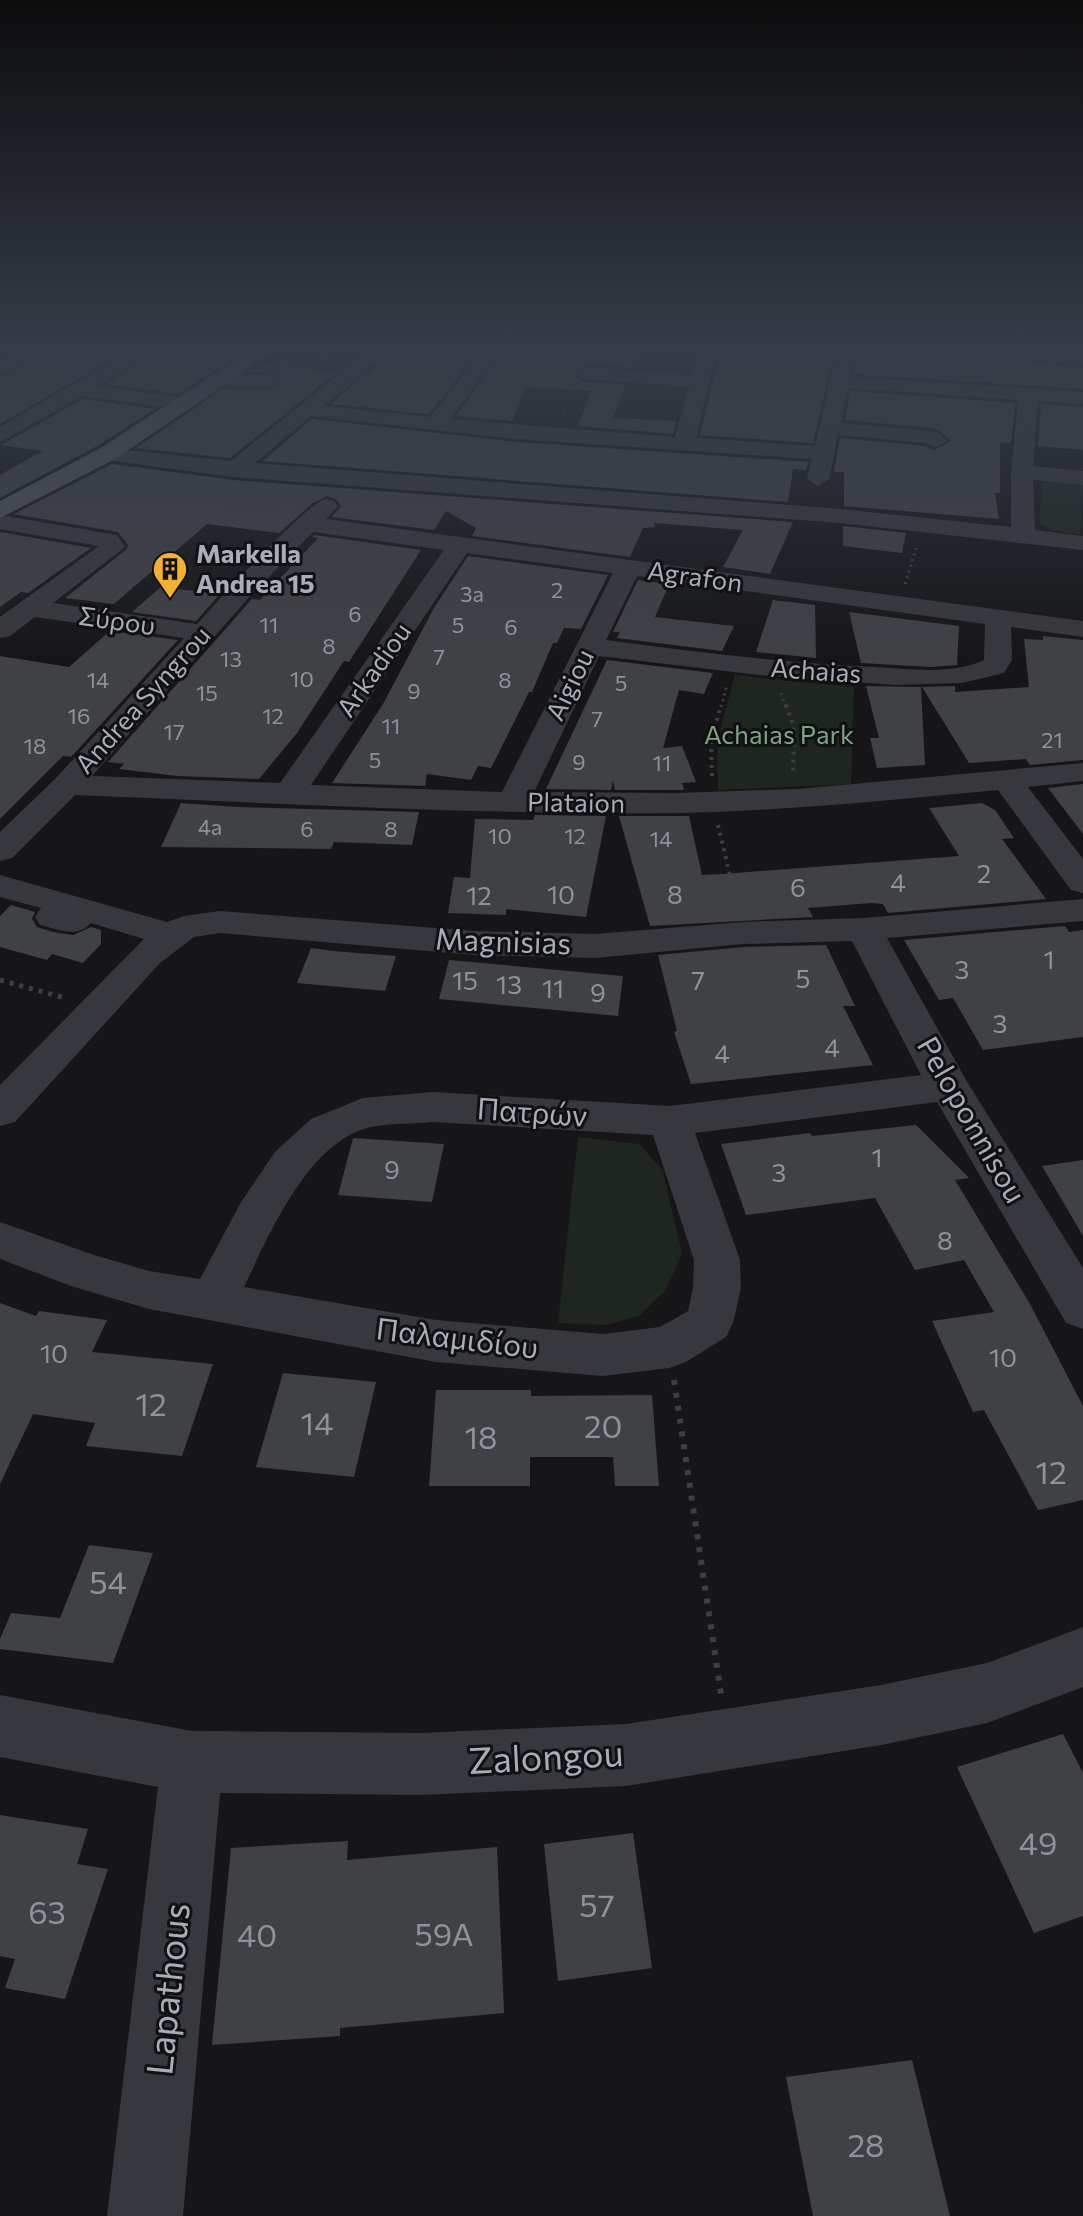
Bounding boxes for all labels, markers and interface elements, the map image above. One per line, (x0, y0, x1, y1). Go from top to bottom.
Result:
place label: Markella Andrea 15 (196, 537, 315, 598)
building icon: Markella Andrea 15 (151, 550, 189, 600)
street label: Agrafon (646, 554, 745, 597)
house number: 2 (551, 576, 563, 603)
house number: 3a (460, 580, 484, 607)
street label: Σύρου (77, 599, 157, 640)
house number: 6 (348, 600, 362, 627)
house number: 11 (260, 611, 278, 638)
house number: 5 (452, 611, 464, 638)
house number: 6 (504, 613, 518, 640)
street label: Arkadiou (329, 616, 416, 722)
street label: Andrea Syngrou (68, 619, 216, 779)
house number: 8 (322, 632, 336, 659)
house number: 7 (433, 643, 445, 670)
street label: Aigiou (538, 644, 599, 725)
house number: 13 (220, 645, 242, 672)
street label: Achaias (770, 651, 862, 688)
house number: 10 (290, 665, 314, 692)
house number: 14 (87, 666, 109, 693)
house number: 8 (498, 666, 512, 693)
house number: 5 (615, 669, 627, 696)
house number: 9 (407, 677, 421, 704)
house number: 15 (196, 679, 218, 706)
house number: 16 (68, 702, 90, 729)
house number: 12 (262, 702, 284, 729)
house number: 7 (591, 705, 603, 732)
house number: 11 (382, 712, 400, 739)
house number: 17 (163, 718, 185, 745)
park label: Achaias Park (704, 718, 854, 749)
house number: 21 (1041, 726, 1063, 753)
house number: 18 (24, 732, 46, 759)
house number: 5 (369, 746, 381, 773)
house number: 9 (572, 748, 586, 775)
house number: 11 (653, 749, 671, 776)
street label: Plataion (527, 785, 625, 818)
house number: 4a (198, 813, 222, 840)
house number: 6 (300, 815, 314, 842)
house number: 8 (384, 815, 398, 842)
house number: 10 (488, 822, 512, 849)
house number: 12 (564, 822, 586, 849)
house number: 14 (650, 825, 672, 852)
house number: 2 (977, 857, 991, 888)
house number: 4 (890, 866, 906, 897)
house number: 6 (790, 871, 806, 902)
house number: 10 (547, 878, 575, 909)
house number: 8 (667, 878, 683, 909)
house number: 12 (466, 879, 492, 910)
street label: Magnisias (434, 919, 572, 960)
house number: 1 (1043, 943, 1055, 974)
house number: 3 (955, 953, 969, 984)
house number: 5 (796, 962, 810, 993)
house number: 15 (452, 964, 478, 995)
house number: 7 (691, 964, 705, 995)
house number: 13 (496, 968, 522, 999)
house number: 11 (542, 972, 564, 1003)
house number: 9 (590, 976, 606, 1007)
house number: 3 (993, 1007, 1007, 1038)
street label: Peloponnisou (911, 1029, 1036, 1208)
house number: 4 (824, 1031, 840, 1062)
house number: 4 (714, 1037, 730, 1068)
street label: Πατρών (476, 1088, 589, 1133)
house number: 1 (871, 1141, 883, 1172)
house number: 9 (384, 1153, 400, 1184)
house number: 3 (772, 1156, 786, 1187)
house number: 8 (937, 1224, 953, 1255)
street label: Παλαμιδίου (374, 1308, 540, 1365)
house number: 10 (40, 1337, 68, 1368)
house number: 10 (989, 1341, 1017, 1372)
house number: 12 (135, 1383, 167, 1423)
house number: 14 (301, 1402, 333, 1442)
house number: 20 (584, 1405, 622, 1445)
house number: 18 (464, 1416, 498, 1456)
house number: 12 (1035, 1451, 1067, 1491)
house number: 54 (89, 1561, 127, 1601)
street label: Zalongou (467, 1729, 624, 1781)
house number: 49 (1019, 1822, 1057, 1862)
house number: 57 (579, 1884, 615, 1924)
house number: 63 (28, 1891, 66, 1931)
street label: Lapathous (135, 1900, 197, 2077)
house number: 59A (414, 1913, 474, 1953)
house number: 40 (237, 1914, 277, 1954)
house number: 28 (847, 2124, 885, 2164)

